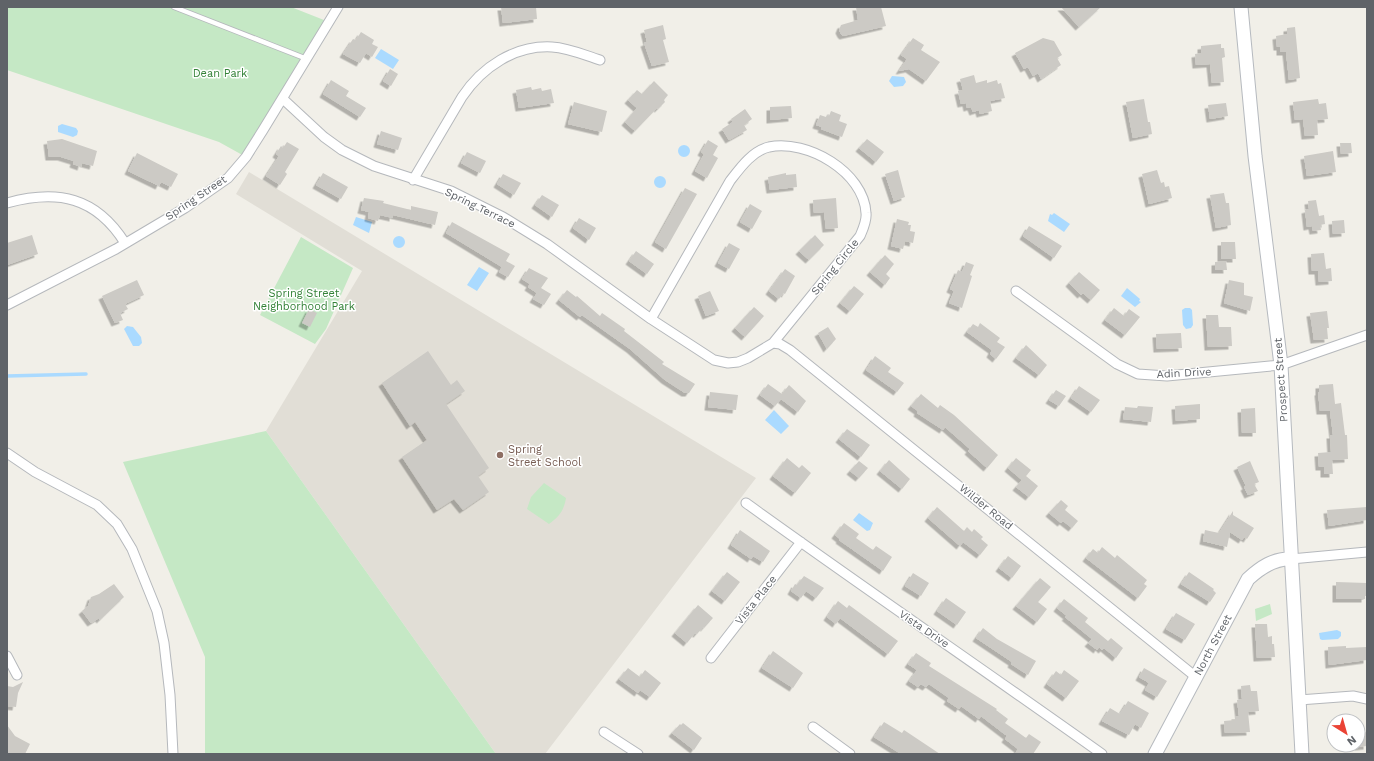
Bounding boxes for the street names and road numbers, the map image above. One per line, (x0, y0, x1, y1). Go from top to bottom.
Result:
street label: Spring Street (163, 173, 229, 223)
street label: Spring Terrace (443, 185, 517, 231)
street label: Spring Circle (808, 236, 862, 298)
street label: Prospect Street (1272, 337, 1290, 422)
street label: Adin Drive (1156, 365, 1212, 381)
street label: Wilder Road (957, 482, 1015, 532)
street label: Vista Place (733, 573, 779, 627)
street label: Vista Drive (897, 608, 951, 650)
street label: North Street (1192, 612, 1235, 678)

